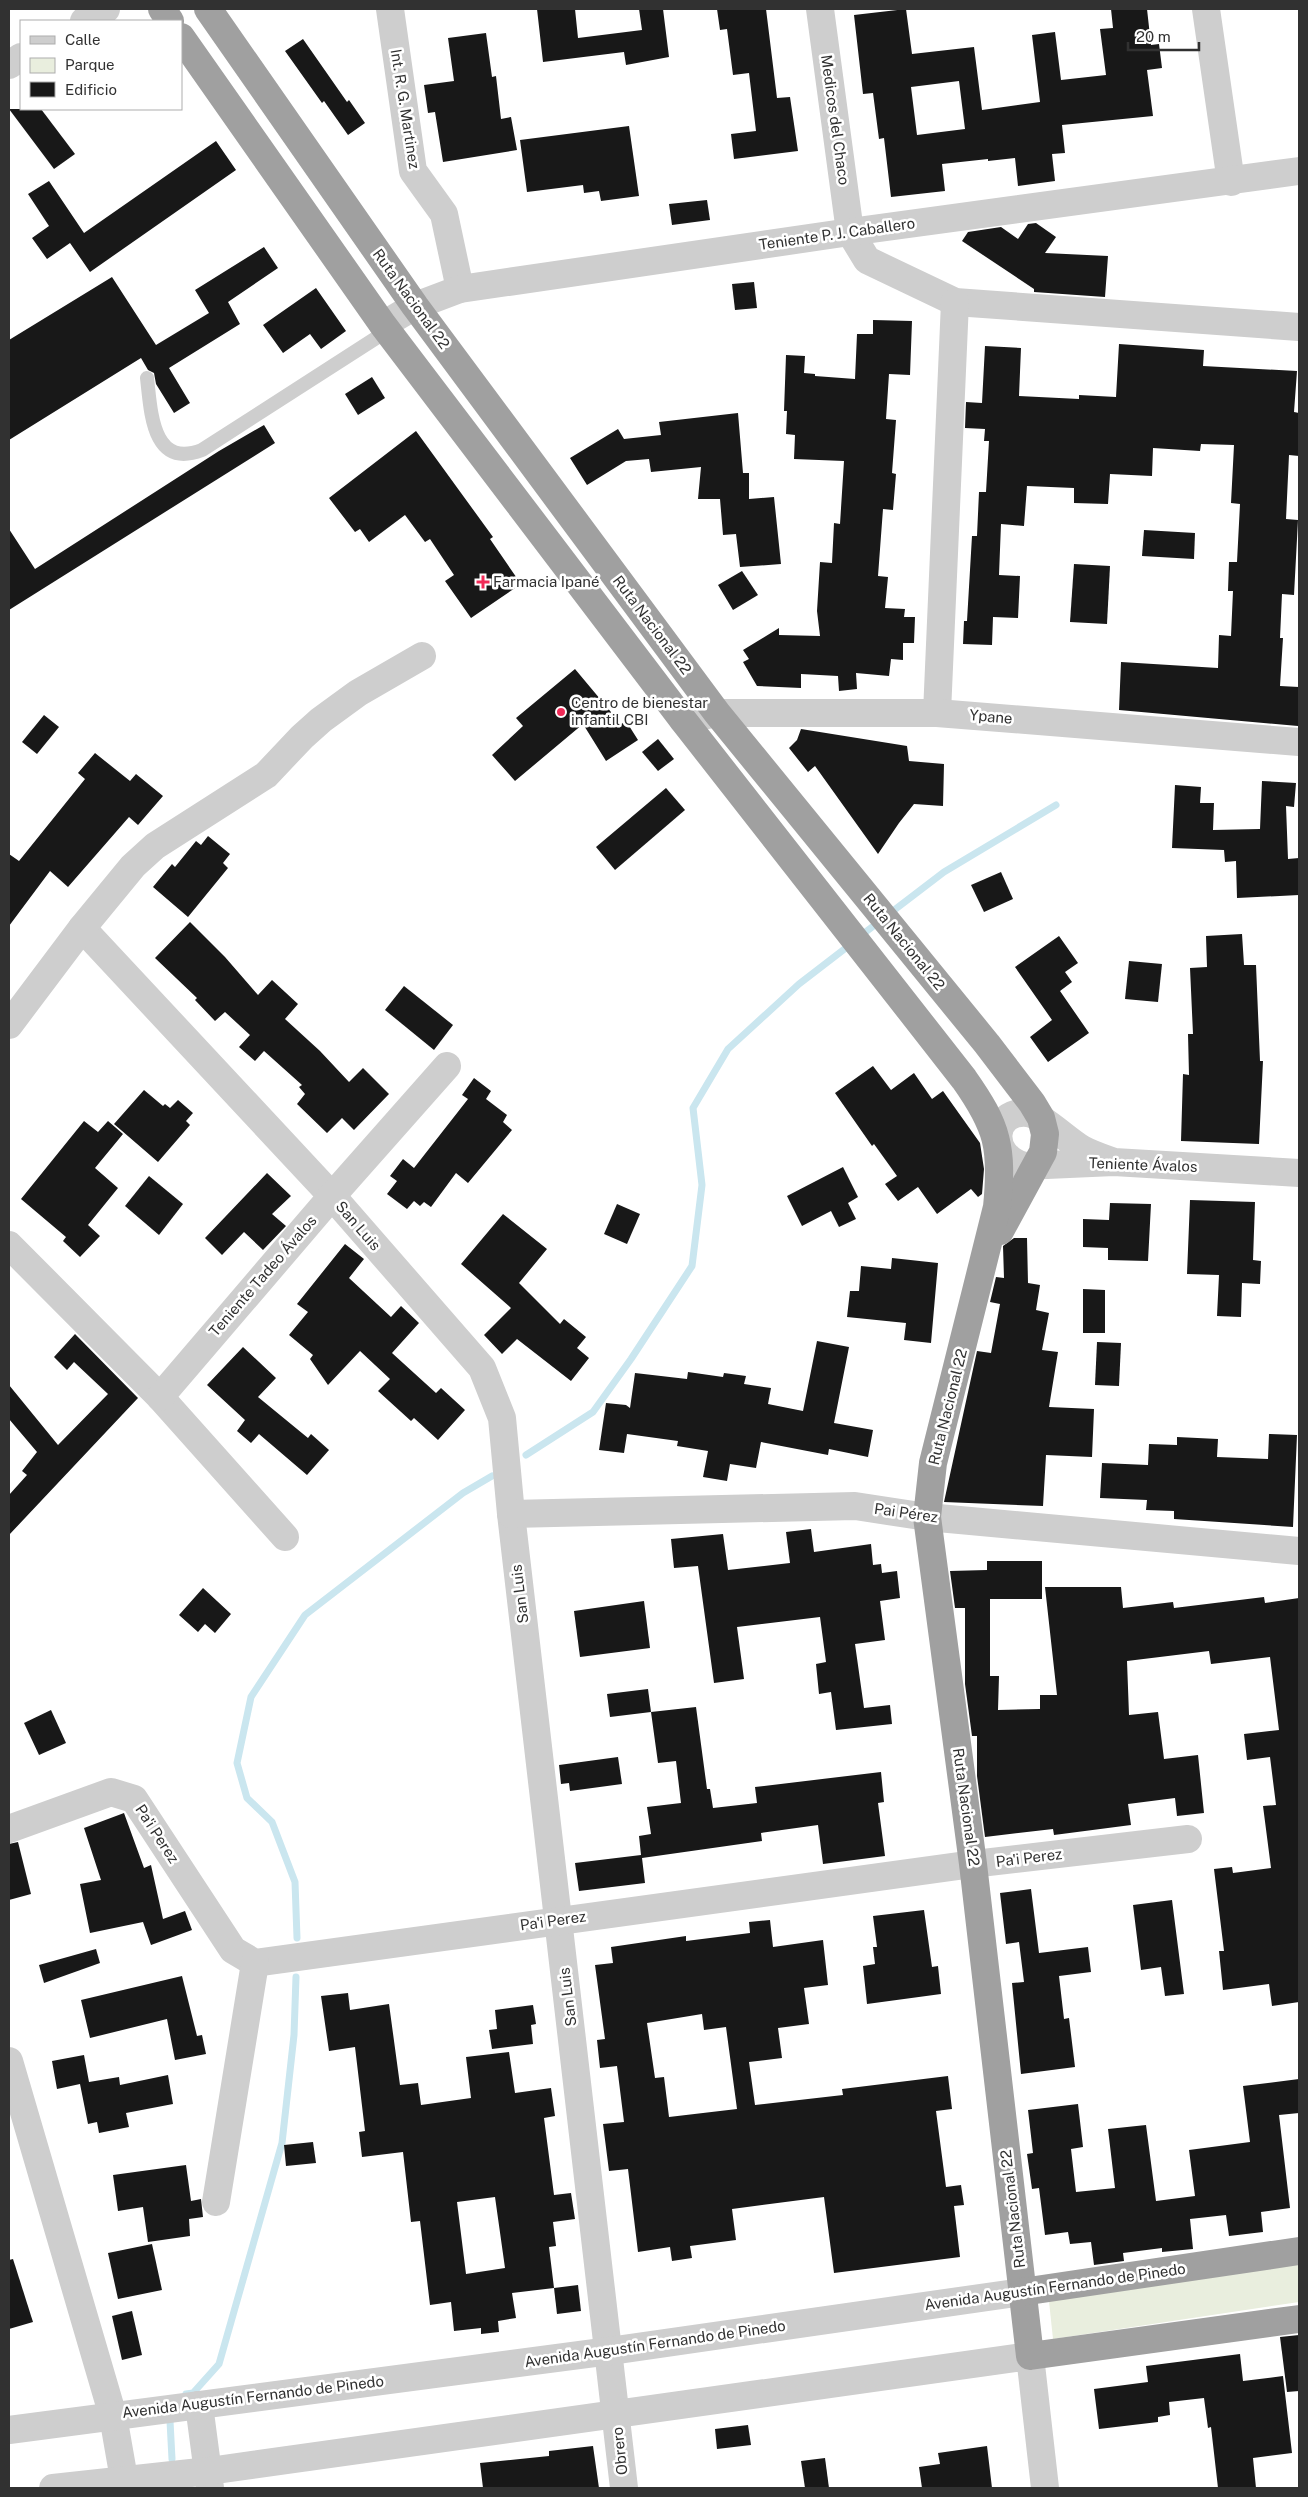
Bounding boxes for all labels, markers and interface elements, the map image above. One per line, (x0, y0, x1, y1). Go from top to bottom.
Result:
legend (20, 20, 182, 110)
scale bar (1128, 20, 1199, 52)
text: 20 m (1136, 28, 1171, 45)
text: Calle (65, 31, 101, 48)
street label: Int. R. G. Martinez (388, 48, 423, 170)
street label: Medicos del Chaco (818, 54, 853, 186)
text: Parque (65, 56, 115, 73)
text: Edificio (65, 81, 117, 98)
street label: Teniente P. J. Caballero (758, 214, 916, 253)
street label: Ruta Nacional 22 (369, 245, 453, 352)
street label: Ruta Nacional 22 (610, 572, 695, 677)
place label: Farmacia Ipané (493, 573, 599, 590)
marker: Farmacia Ipané (477, 576, 489, 588)
place label: Centro de bienestar infantil CBI (571, 694, 708, 728)
marker: Centro de bienestar infantil CBI (555, 706, 567, 718)
street label: Ypane (969, 706, 1013, 727)
street label: Ruta Nacional 22 (860, 890, 949, 993)
street label: Teniente Ávalos (1088, 1154, 1198, 1175)
street label: San Luis (332, 1198, 384, 1254)
street label: Teniente Tadeo Ávalos (205, 1212, 320, 1340)
street label: Ruta Nacional 22 (925, 1347, 970, 1467)
street label: Pai Pérez (873, 1500, 939, 1525)
street label: San Luis (507, 1564, 532, 1625)
street label: Ruta Nacional 22 (950, 1747, 983, 1867)
street label: Pa'i Perez (132, 1801, 183, 1866)
street label: Pa'i Perez (995, 1845, 1063, 1870)
street label: Pa'i Perez (519, 1907, 587, 1934)
street label: San Luis (555, 1967, 580, 2028)
street label: Ruta Nacional 22 (997, 2149, 1028, 2269)
street label: Avenida Augustín Fernando de Pinedo (923, 2260, 1187, 2313)
street label: Avenida Augustín Fernando de Pinedo (523, 2317, 787, 2370)
street label: Avenida Augustín Fernando de Pinedo (121, 2372, 385, 2421)
street label: Obrero (609, 2426, 630, 2476)

